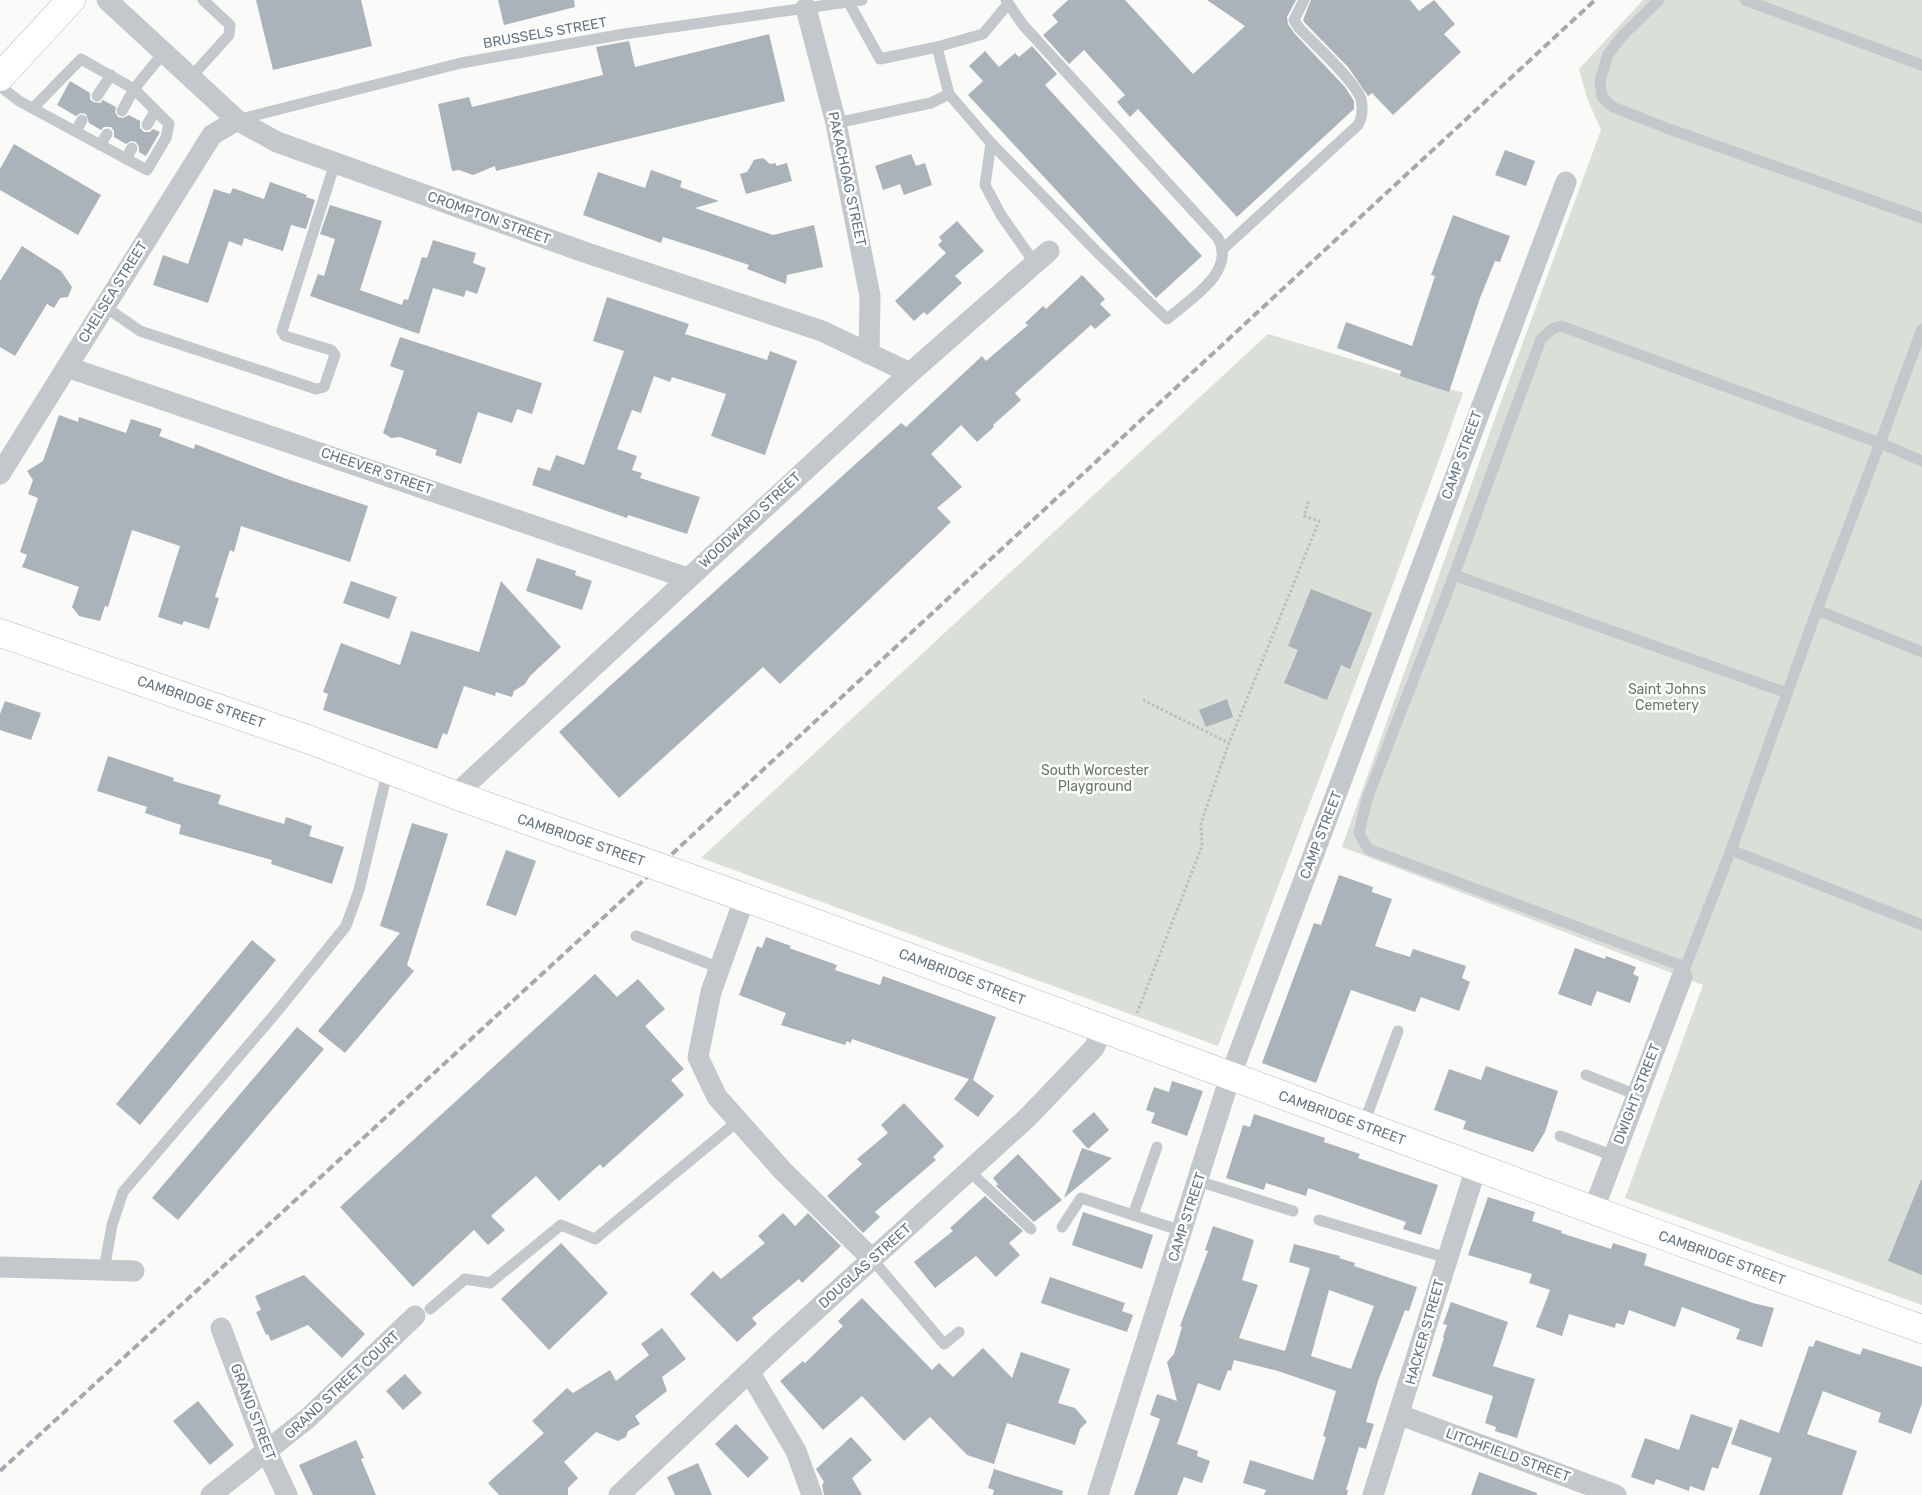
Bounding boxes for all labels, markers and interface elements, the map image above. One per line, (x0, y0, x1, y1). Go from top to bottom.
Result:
street label: BRUSSELS STREET (482, 14, 608, 52)
street label: PAKACHOAG STREET (824, 110, 870, 248)
street label: CROMPTON STREET (425, 188, 553, 248)
street label: CHELSEA STREET (75, 238, 151, 346)
street label: CAMP STREET (1438, 408, 1486, 502)
street label: CHEEVER STREET (319, 444, 435, 498)
street label: WOODWARD STREET (696, 468, 804, 572)
street label: CAMBRIDGE STREET (135, 672, 267, 732)
park label: Saint Johns Cemetery (1628, 681, 1706, 714)
park label: South Worcester Playground (1041, 762, 1150, 795)
street label: CAMP STREET (1296, 789, 1346, 881)
street label: CAMBRIDGE STREET (515, 810, 647, 870)
street label: CAMBRIDGE STREET (896, 945, 1028, 1009)
street label: DWIGHT STREET (1610, 1041, 1664, 1147)
street label: CAMBRIDGE STREET (1276, 1087, 1408, 1149)
street label: CAMP STREET (1165, 1170, 1209, 1264)
street label: DOUGLAS STREET (815, 1220, 915, 1312)
street label: CAMBRIDGE STREET (1656, 1227, 1788, 1289)
street label: HACKER STREET (1402, 1277, 1448, 1387)
street label: GRAND STREET COURT (281, 1327, 403, 1443)
street label: GRAND STREET (227, 1361, 279, 1463)
street label: LITCHFIELD STREET (1443, 1425, 1573, 1485)

